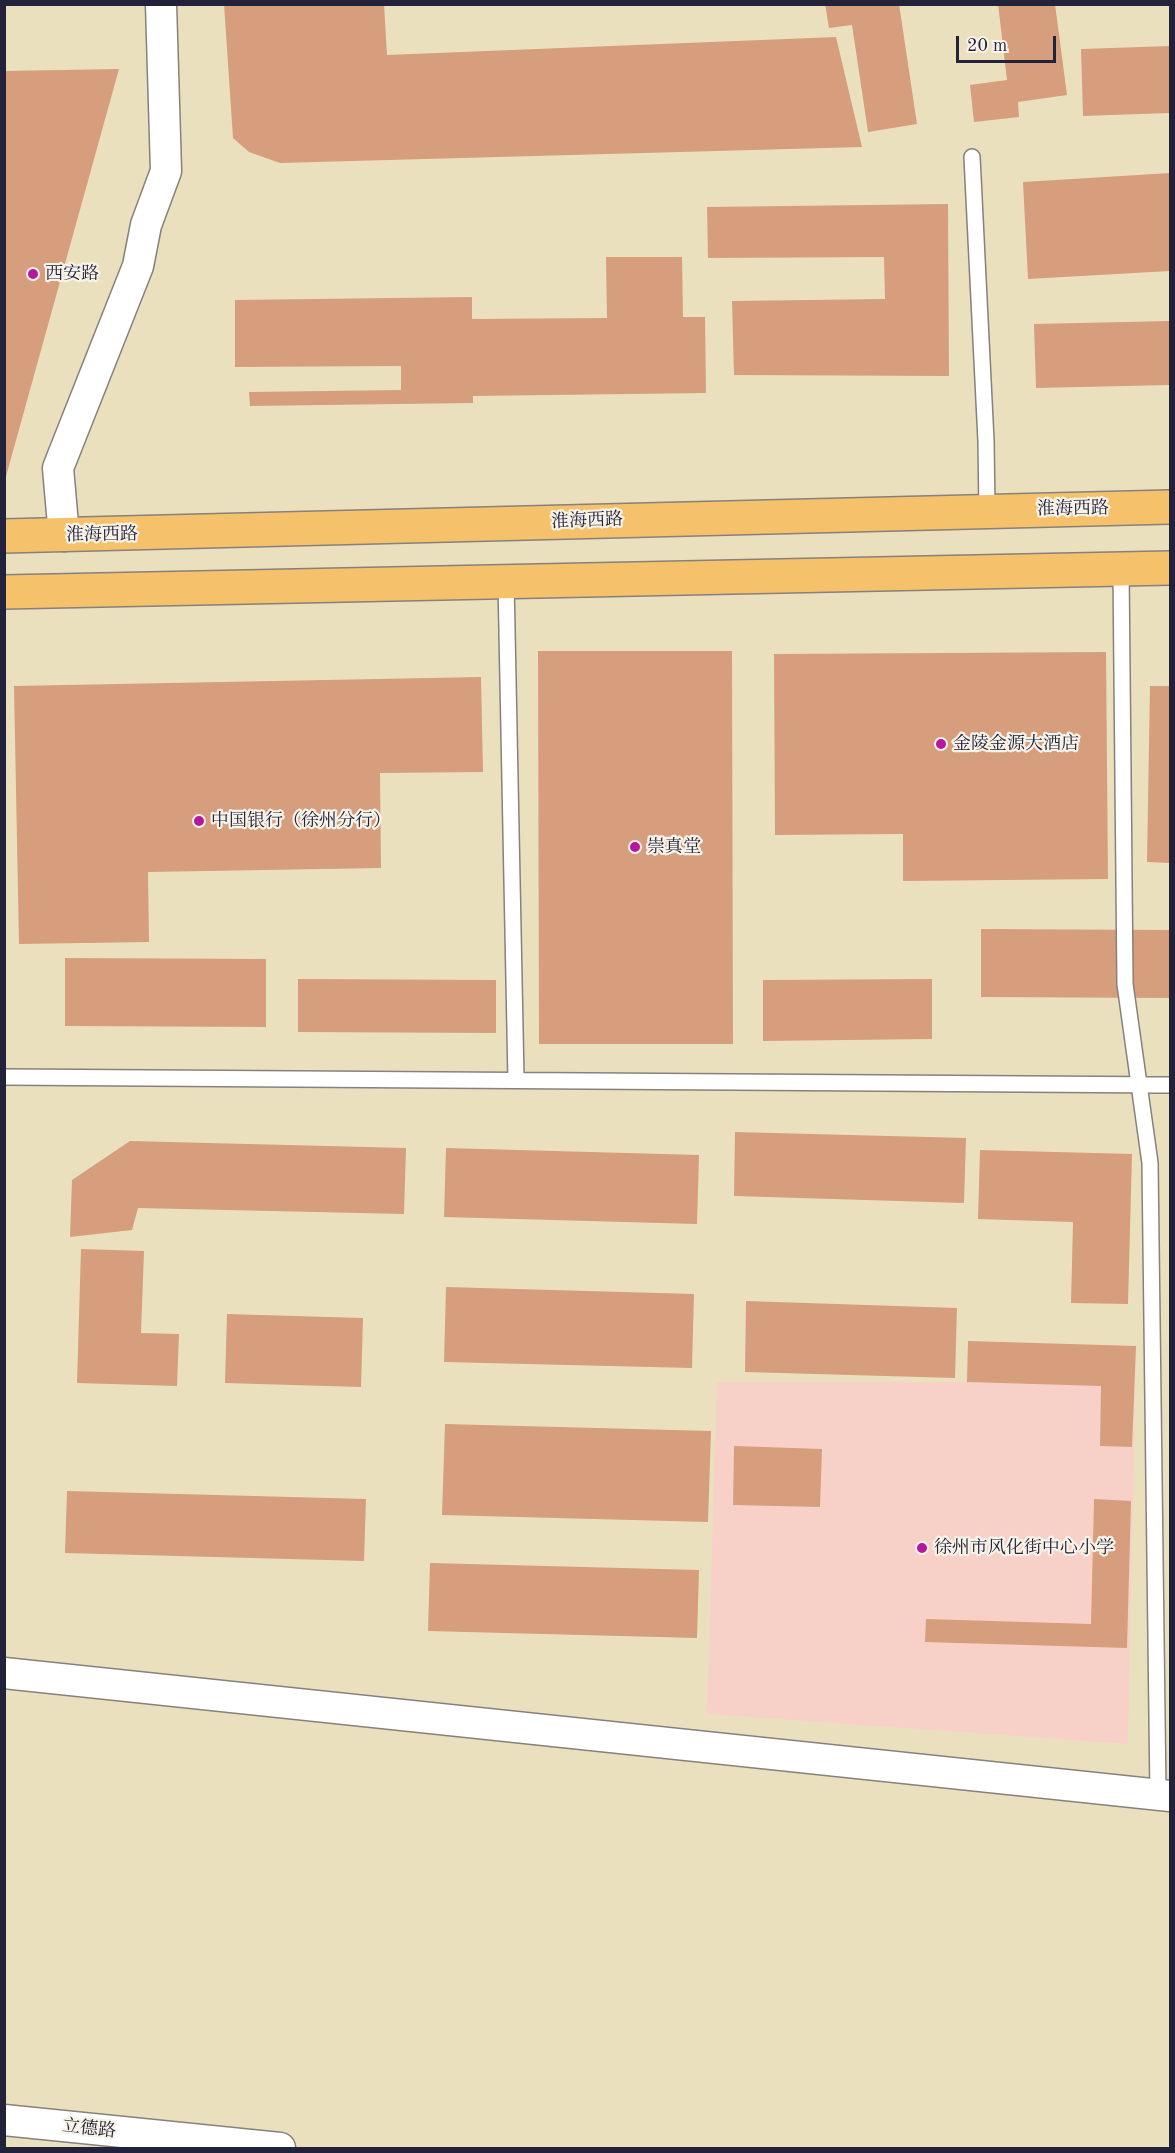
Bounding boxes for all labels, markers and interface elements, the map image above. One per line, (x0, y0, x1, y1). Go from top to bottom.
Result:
scale bar (959, 24, 1060, 62)
text: 20 m (967, 37, 1007, 55)
place label: 西安路 (45, 263, 99, 285)
marker: 西安路 (26, 267, 40, 281)
street label: 淮海西路 (1037, 498, 1109, 520)
street label: 淮海西路 (551, 509, 623, 533)
street label: 淮海西路 (66, 524, 138, 546)
place label: 金陵金源大酒店 (953, 733, 1079, 755)
marker: 金陵金源大酒店 (934, 737, 948, 751)
place label: 中国银行（徐州分行） (211, 810, 391, 832)
marker: 中国银行（徐州分行） (192, 814, 206, 828)
place label: 崇真堂 (647, 836, 701, 858)
marker: 崇真堂 (628, 840, 642, 854)
place label: 徐州市风化街中心小学 (934, 1537, 1114, 1559)
marker: 徐州市风化街中心小学 (915, 1541, 929, 1555)
street label: 立德路 (61, 2115, 117, 2143)

